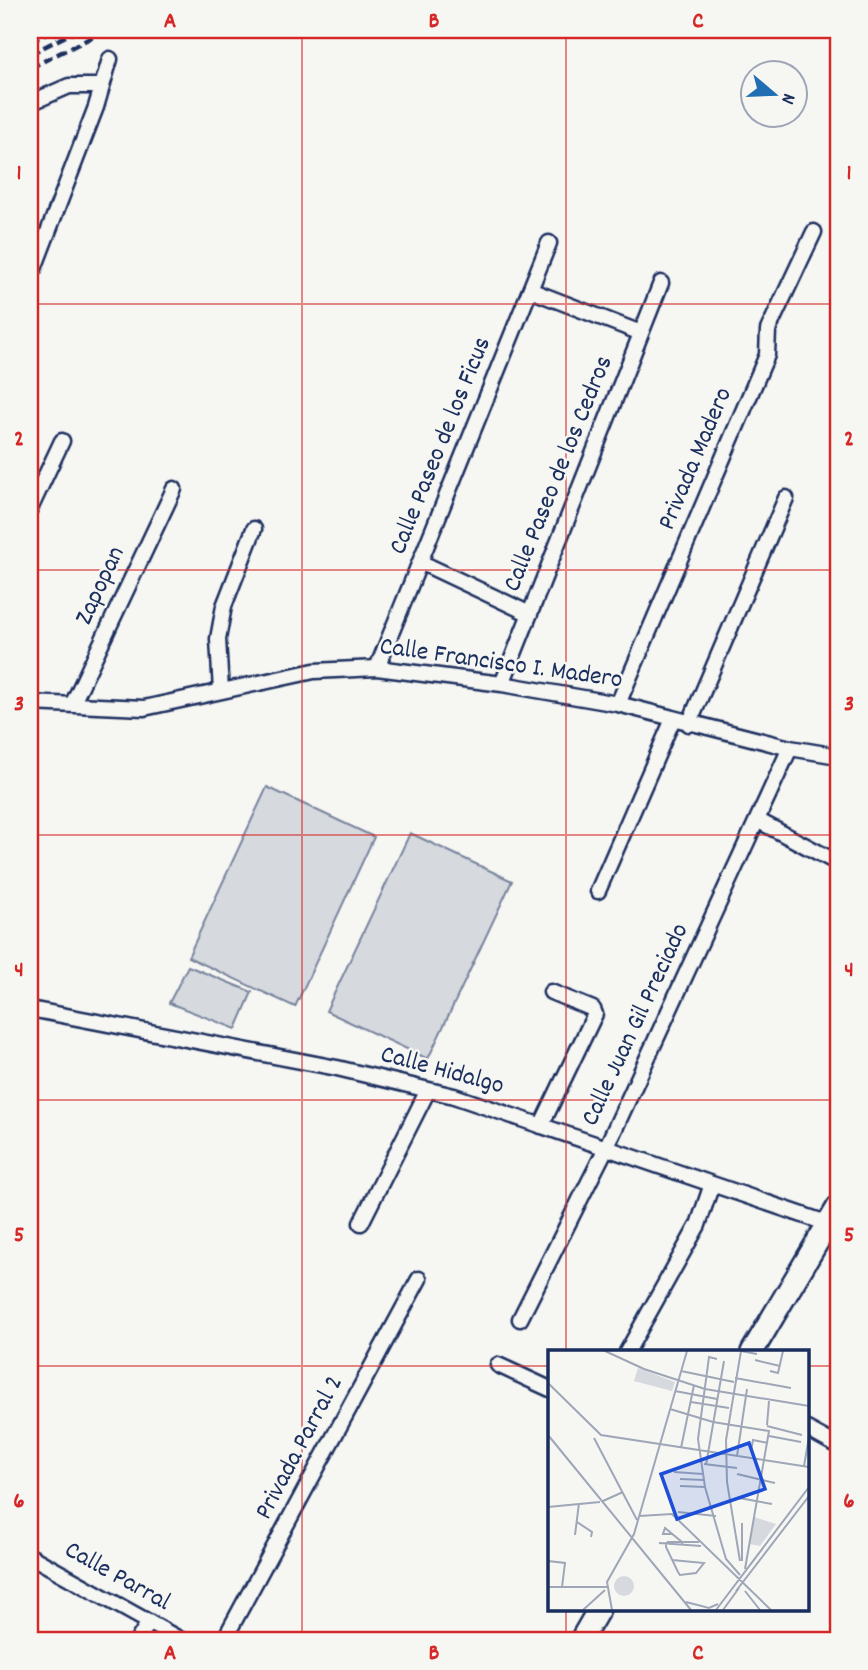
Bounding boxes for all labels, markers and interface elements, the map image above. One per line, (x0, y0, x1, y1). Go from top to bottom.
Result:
text: A (164, 6, 176, 39)
text: B (429, 6, 440, 39)
text: C (692, 6, 704, 39)
north arrow (738, 60, 808, 130)
text: N (772, 90, 801, 107)
text: 1 (16, 158, 22, 191)
text: 1 (846, 158, 852, 191)
street label: Calle Paseo de los Ficus (380, 332, 502, 560)
street label: Calle Paseo de los Cedros (495, 350, 623, 598)
street label: Privada Madero (649, 382, 743, 536)
text: 2 (14, 424, 24, 457)
text: 2 (844, 424, 854, 457)
street label: Zapopan (67, 540, 135, 632)
street label: Calle Francisco I. Madero (377, 629, 625, 699)
text: 3 (14, 689, 24, 722)
text: 3 (844, 689, 854, 722)
street label: Calle Juan Gil Preciado (573, 918, 699, 1132)
text: 4 (14, 955, 24, 988)
text: 4 (844, 955, 854, 988)
street label: Calle Hidalgo (376, 1037, 508, 1105)
text: 5 (14, 1220, 24, 1253)
text: 5 (844, 1220, 854, 1253)
inset map (548, 1350, 808, 1610)
street label: Privada Parral 2 (246, 1369, 354, 1527)
text: 6 (13, 1486, 25, 1519)
text: 6 (843, 1486, 855, 1519)
street label: Calle Parral (57, 1533, 177, 1621)
text: A (164, 1638, 176, 1670)
text: B (429, 1638, 440, 1670)
text: C (692, 1638, 704, 1670)

